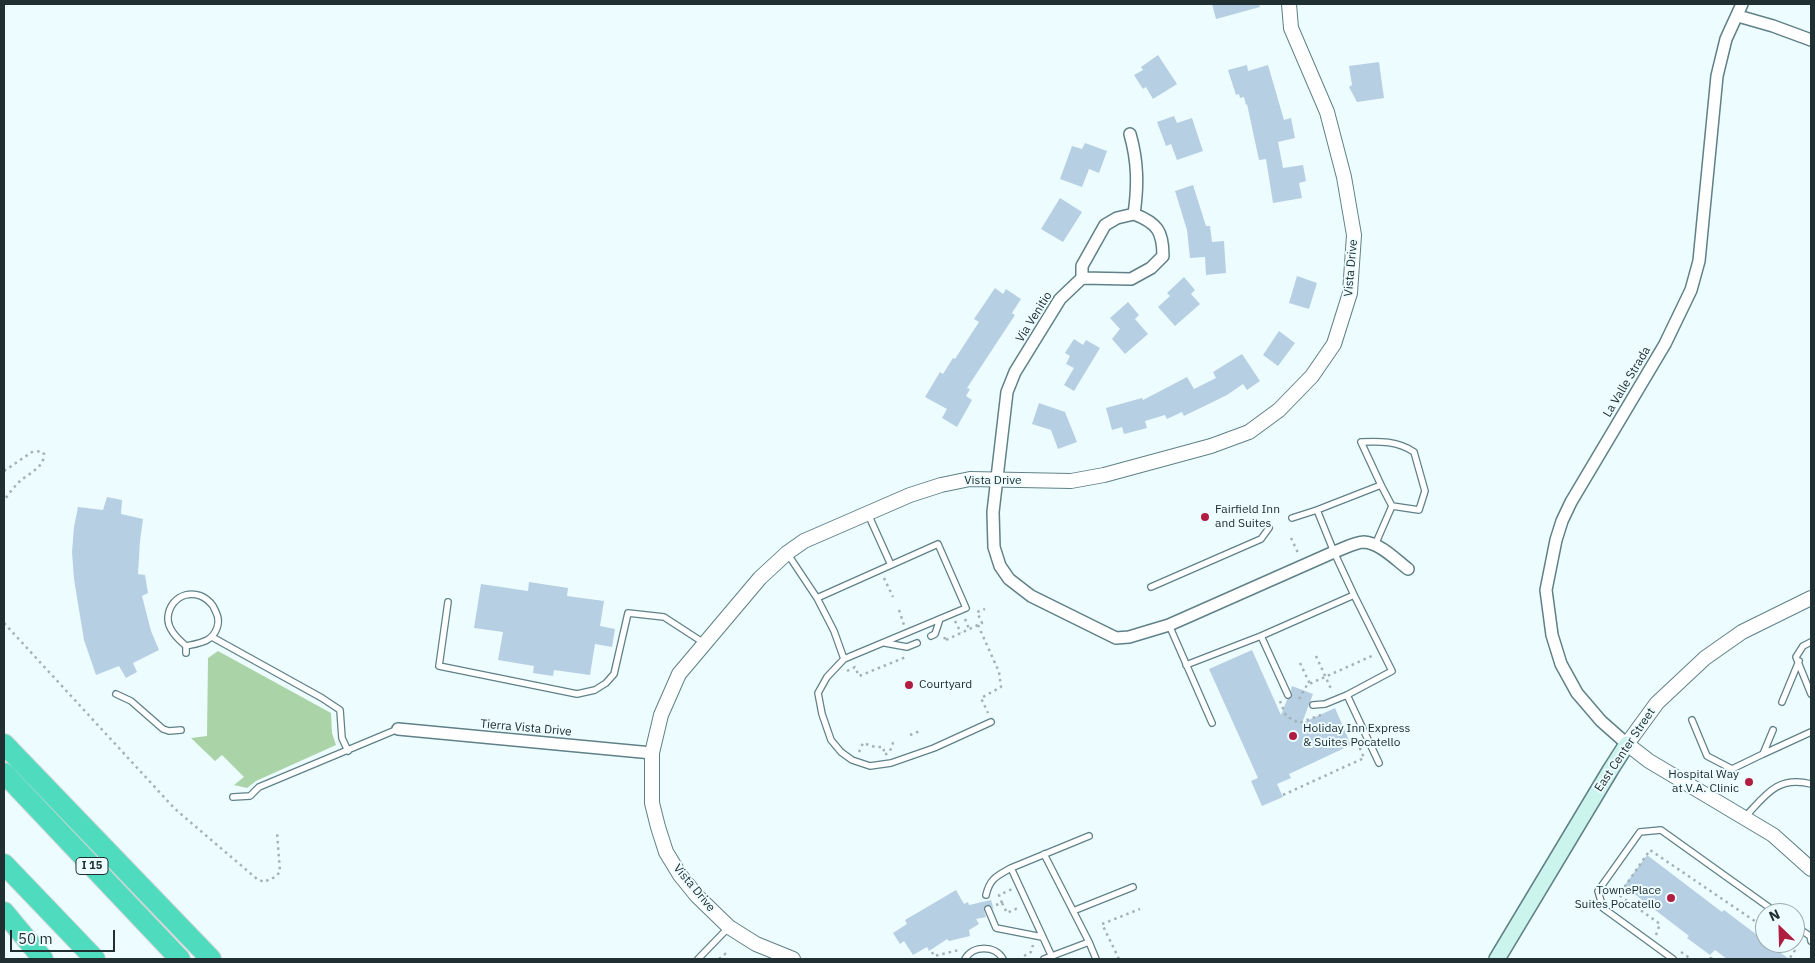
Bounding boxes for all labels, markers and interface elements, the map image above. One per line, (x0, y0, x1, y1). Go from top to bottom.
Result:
street label: Vista Drive (1341, 239, 1361, 297)
street label: Via Venitio (1013, 289, 1055, 345)
street label: La Valle Strada (1600, 344, 1654, 420)
street label: Vista Drive (964, 474, 1022, 488)
place label: Fairfield Inn and Suites (1215, 503, 1280, 531)
marker: Fairfield Inn and Suites (1199, 511, 1211, 523)
place label: Courtyard (919, 678, 972, 692)
marker: Courtyard (903, 679, 915, 691)
street label: East Center Street (1592, 705, 1658, 795)
street label: Tierra Vista Drive (480, 717, 572, 739)
place label: Holiday Inn Express & Suites Pocatello (1303, 722, 1410, 750)
marker: Holiday Inn Express & Suites Pocatello (1287, 730, 1299, 742)
place label: Hospital Way at V.A. Clinic (1668, 768, 1739, 796)
marker: Hospital Way at V.A. Clinic (1743, 776, 1755, 788)
road number: I 15 (76, 858, 108, 874)
street label: Vista Drive (670, 861, 718, 915)
place label: TownePlace Suites Pocatello (1575, 884, 1661, 912)
marker: TownePlace Suites Pocatello (1665, 892, 1677, 904)
north arrow (1755, 903, 1805, 953)
text: N (1766, 905, 1783, 925)
scale bar (12, 920, 118, 952)
text: 50 m (18, 929, 53, 948)

